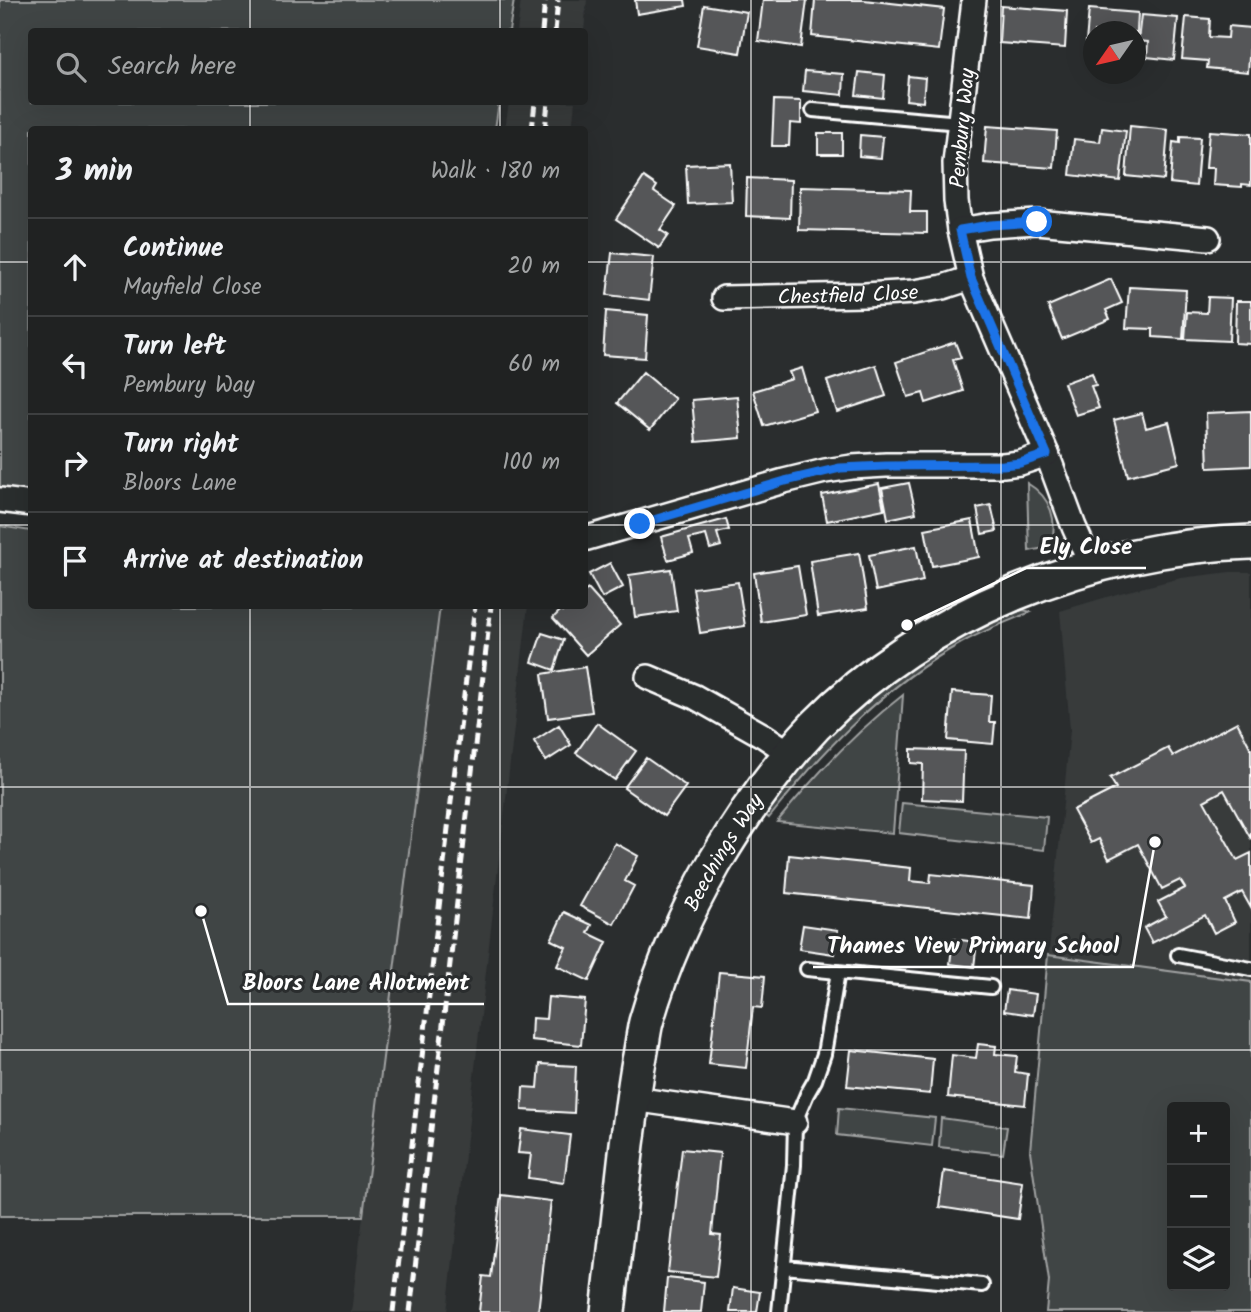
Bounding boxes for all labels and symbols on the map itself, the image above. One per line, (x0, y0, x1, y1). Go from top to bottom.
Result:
north arrow (1083, 21, 1146, 84)
street label: Pembury Way (942, 67, 985, 189)
route start (1021, 206, 1052, 237)
street label: Chestfield Close (777, 277, 920, 315)
route end (624, 508, 655, 539)
callout: Ely Close (1026, 524, 1146, 568)
text: Ely Close (1040, 530, 1132, 566)
street label: Beechings Way (676, 787, 773, 917)
callout: Thames View Primary School (813, 923, 1133, 967)
text: Thames View Primary School (827, 929, 1120, 965)
callout: Bloors Lane Allotment (228, 960, 484, 1004)
text: Bloors Lane Allotment (242, 966, 470, 1002)

